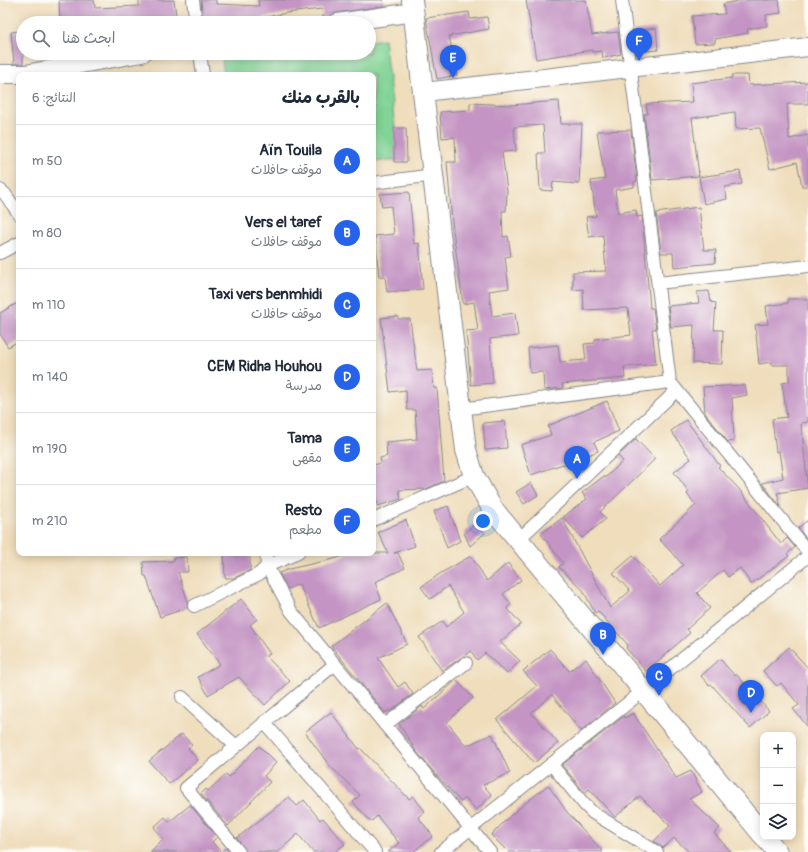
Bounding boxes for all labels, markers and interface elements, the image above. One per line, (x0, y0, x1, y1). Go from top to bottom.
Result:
search box (16, 16, 376, 60)
icon: search (30, 27, 52, 49)
pin: F (626, 28, 652, 61)
text: ابحث هنا (62, 29, 115, 48)
pin: E (440, 45, 466, 78)
text: بالقرب منك (282, 87, 360, 108)
text: النتائج: 6 (32, 90, 76, 106)
text: Aïn Touila (259, 141, 322, 160)
text: 50 m (32, 153, 62, 169)
text: A (343, 153, 351, 169)
text: موقف حافلات (251, 162, 322, 178)
text: Vers el taref (245, 213, 322, 232)
text: 80 m (32, 225, 62, 241)
text: B (343, 225, 351, 241)
text: موقف حافلات (251, 234, 322, 250)
text: Taxi vers benmhidi (209, 285, 322, 304)
text: 110 m (32, 297, 65, 313)
text: C (343, 297, 351, 313)
text: موقف حافلات (251, 306, 322, 322)
text: CEM Ridha Houhou (207, 357, 322, 376)
text: 140 m (32, 369, 68, 385)
text: D (343, 369, 351, 385)
text: مدرسة (286, 378, 322, 394)
text: Tama (287, 429, 322, 448)
text: 190 m (32, 441, 67, 457)
text: E (344, 441, 350, 457)
pin: A (564, 446, 590, 479)
text: مقهى (292, 450, 322, 466)
text: Resto (285, 501, 322, 520)
your location (473, 511, 493, 531)
text: 210 m (32, 513, 68, 529)
text: F (343, 513, 351, 529)
text: مطعم (289, 522, 322, 538)
pin: B (590, 622, 616, 655)
pin: C (646, 663, 672, 696)
pin: D (738, 680, 764, 713)
map controls (760, 732, 796, 840)
button: + (760, 732, 796, 768)
button: − (760, 768, 796, 804)
button: layers (760, 804, 796, 840)

